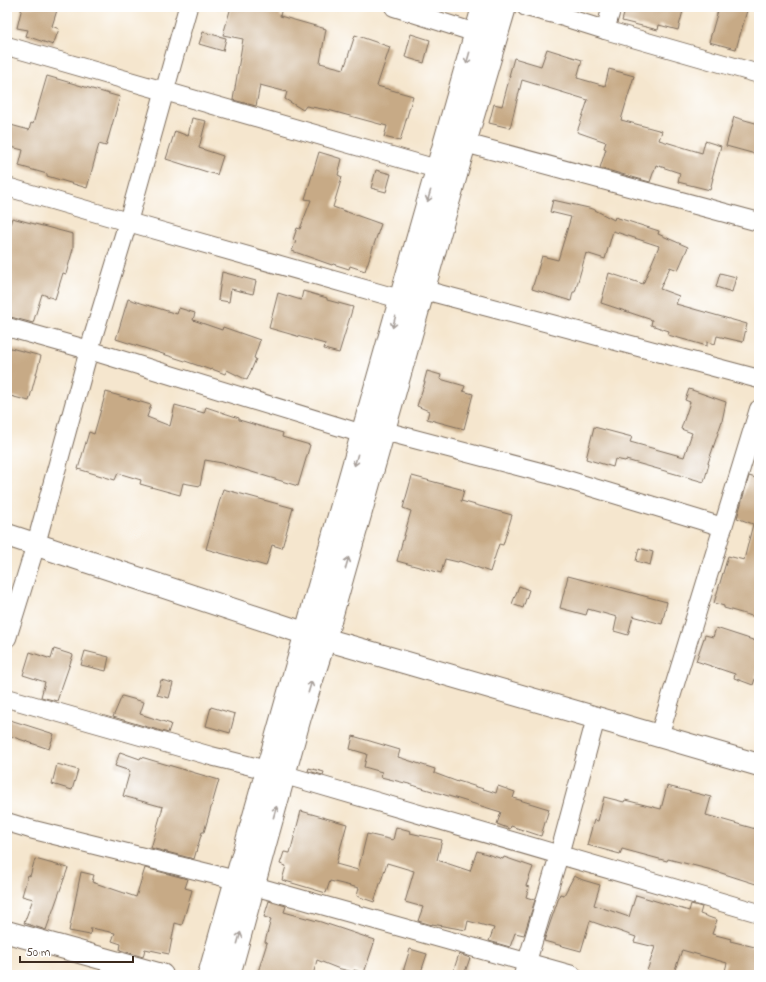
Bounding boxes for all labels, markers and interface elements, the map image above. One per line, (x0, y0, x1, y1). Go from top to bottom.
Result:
one-way arrow (464, 51, 471, 64)
one-way arrow (425, 190, 432, 203)
one-way arrow (390, 315, 397, 328)
one-way arrow (352, 454, 359, 467)
one-way arrow (343, 556, 351, 569)
one-way arrow (306, 682, 314, 694)
one-way arrow (272, 806, 279, 819)
one-way arrow (236, 931, 243, 944)
scale bar (20, 938, 133, 964)
text: 50 m (26, 944, 50, 962)

